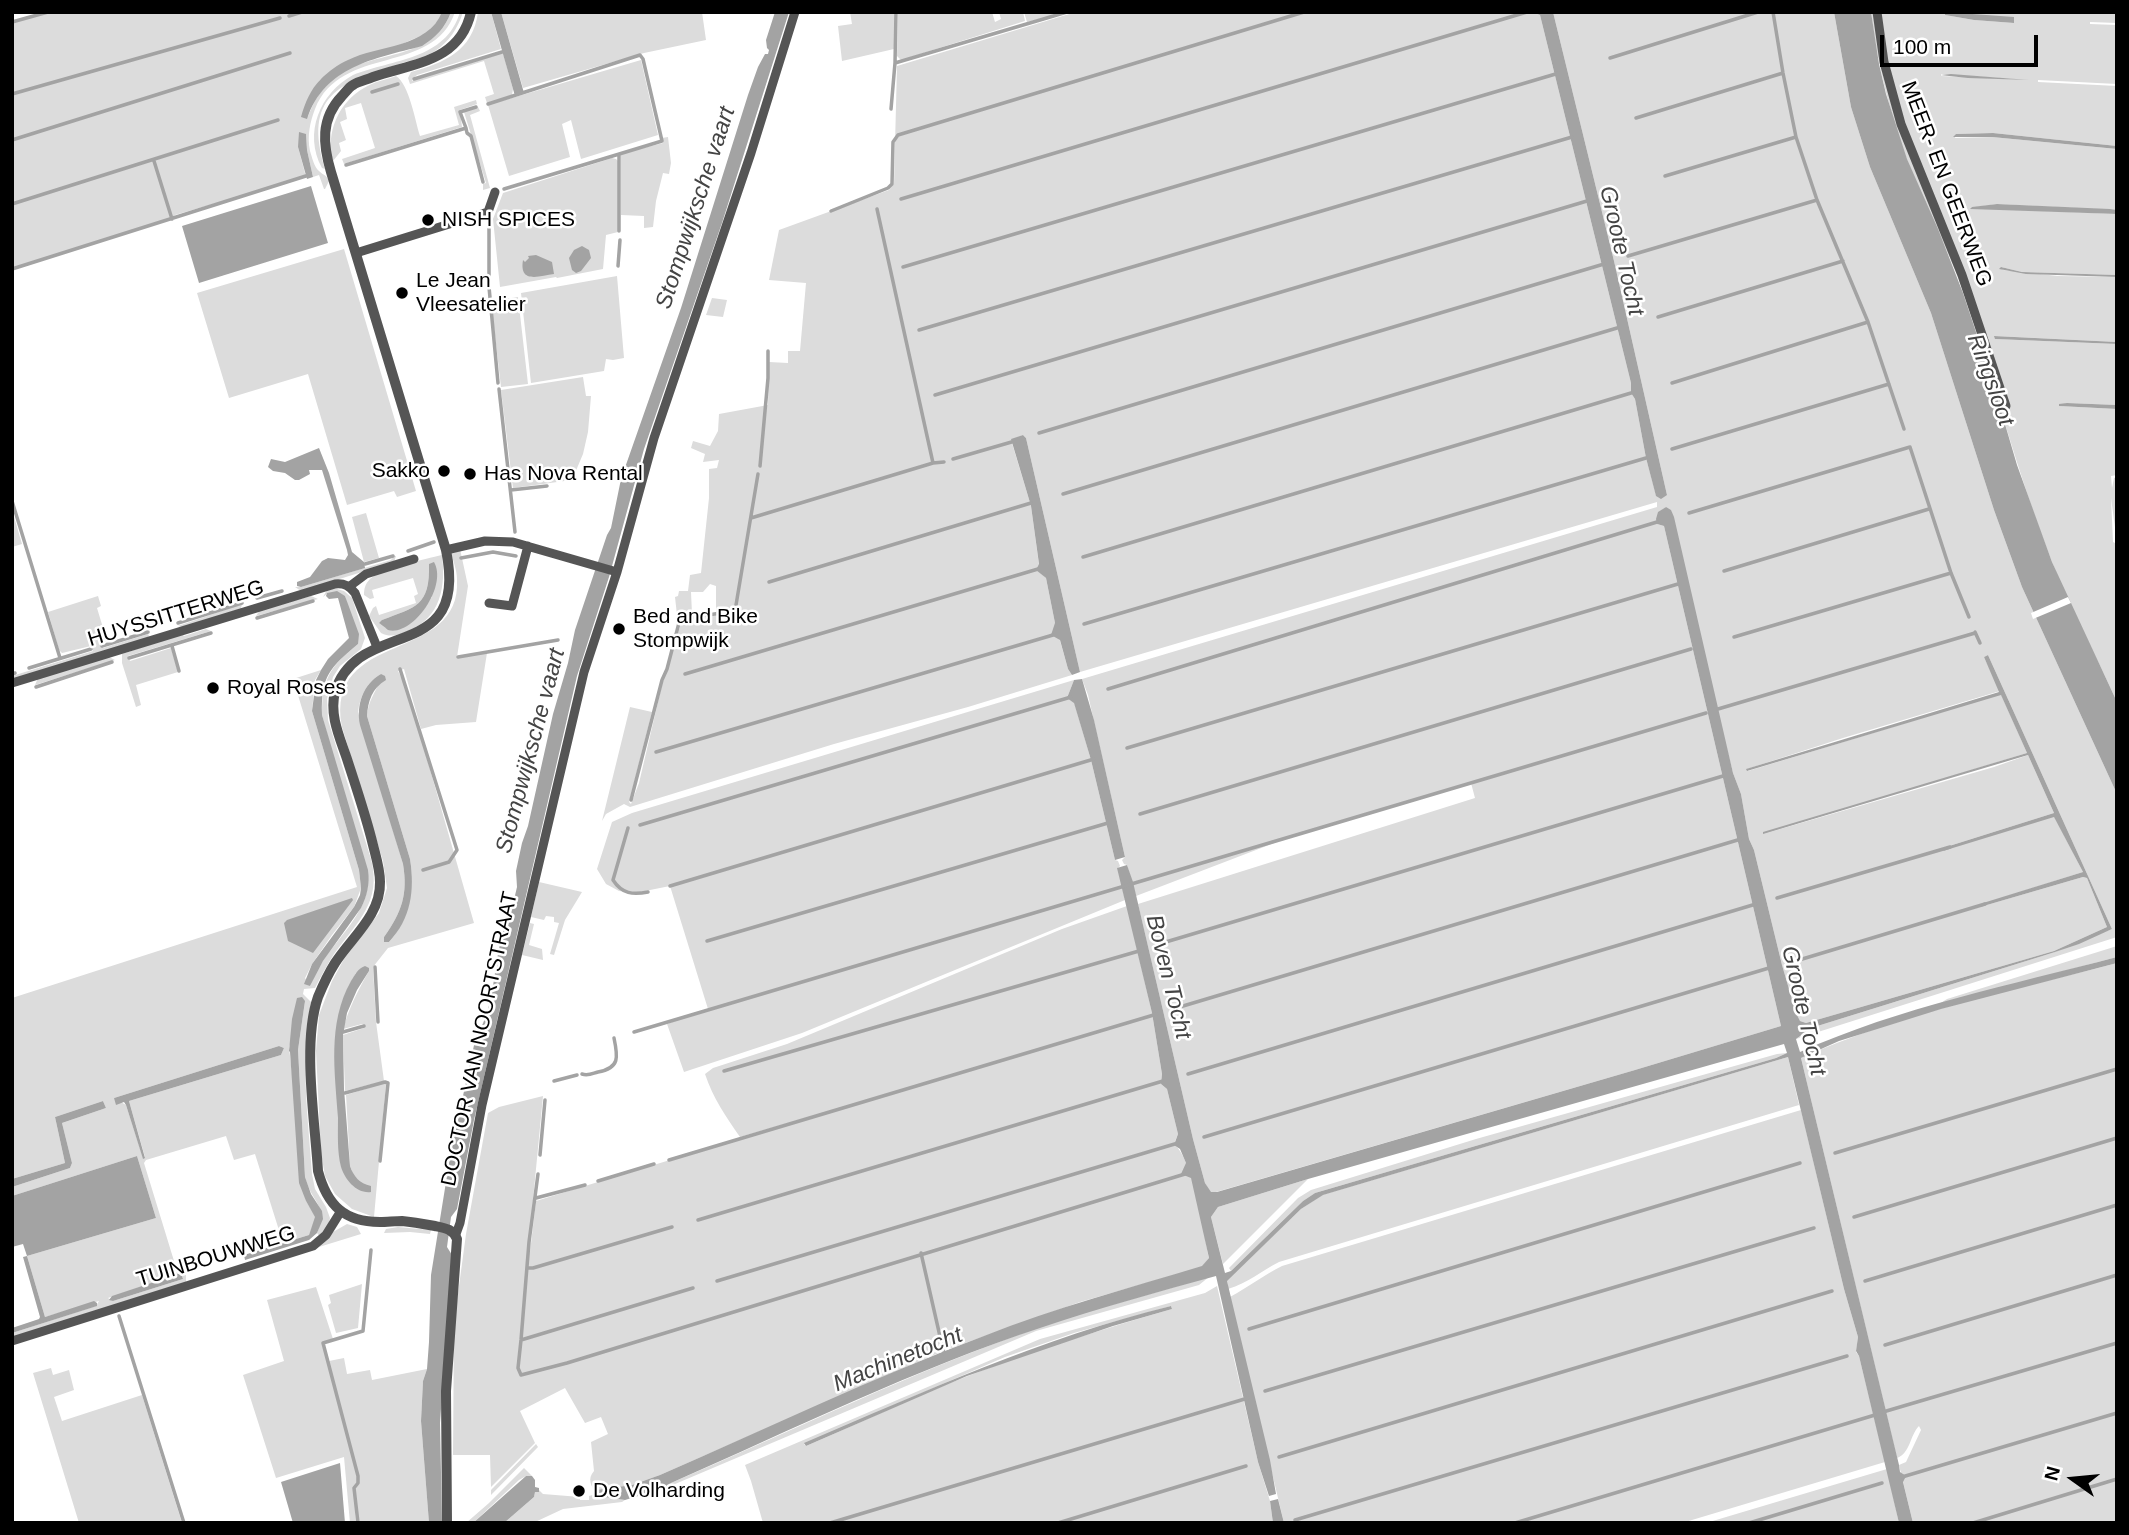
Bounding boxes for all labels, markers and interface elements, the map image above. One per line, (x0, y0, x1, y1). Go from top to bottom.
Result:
scale bar (1884, 21, 2042, 65)
text: 100 m (1893, 35, 1951, 58)
street label: MEER- EN GEERWEG (1895, 78, 1997, 290)
water label: Stompwijksche vaart (650, 103, 742, 313)
water label: Groote Tocht (1593, 184, 1649, 318)
place label: NISH SPICES (442, 207, 575, 233)
marker: NISH SPICES (420, 212, 436, 228)
place label: Le Jean Vleesatelier (416, 268, 526, 318)
marker: Le Jean Vleesatelier (394, 285, 410, 301)
water label: Ringsloot (1961, 330, 2019, 430)
place label: Sakko (372, 458, 430, 484)
place label: Has Nova Rental (484, 461, 643, 487)
marker: Sakko (436, 463, 452, 479)
marker: Has Nova Rental (462, 466, 478, 482)
street label: HUYSSITTERWEG (85, 575, 267, 653)
place label: Bed and Bike Stompwijk (633, 604, 758, 654)
marker: Bed and Bike Stompwijk (611, 621, 627, 637)
water label: Stompwijksche vaart (490, 646, 572, 856)
place label: Royal Roses (227, 675, 346, 701)
marker: Royal Roses (205, 680, 221, 696)
street label: DOCTOR VAN NOORTSTRAAT (436, 889, 524, 1189)
water label: Boven Tocht (1139, 912, 1197, 1042)
water label: Groote Tocht (1775, 944, 1831, 1078)
street label: TUINBOUWWEG (134, 1221, 298, 1293)
water label: Machinetocht (829, 1322, 967, 1398)
north arrow (2038, 1444, 2108, 1514)
text: N (2040, 1464, 2064, 1483)
place label: De Volharding (593, 1478, 725, 1504)
marker: De Volharding (571, 1483, 587, 1499)

